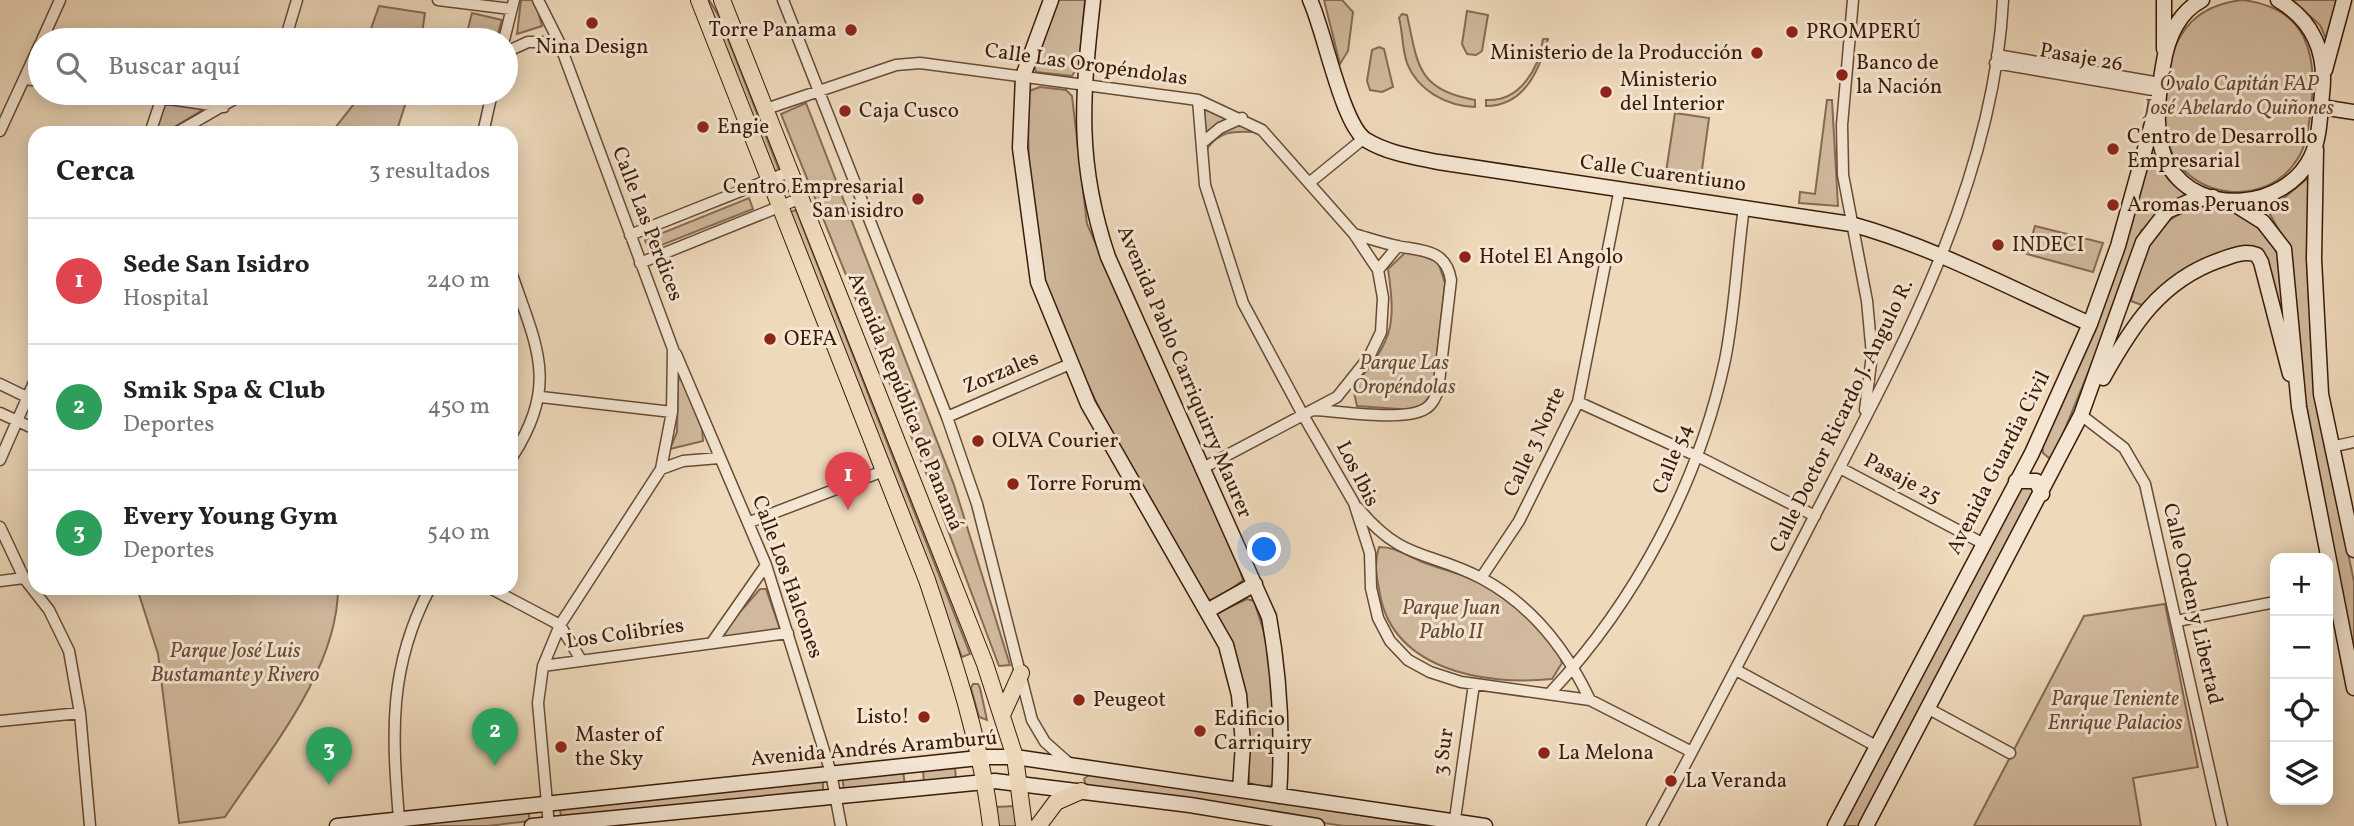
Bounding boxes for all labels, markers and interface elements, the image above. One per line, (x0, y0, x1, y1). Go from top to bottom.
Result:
marker: Nina Design (584, 15, 600, 31)
place label: Torre Panama (709, 16, 837, 45)
place label: PROMPERÚ (1806, 18, 1921, 47)
marker: Torre Panama (843, 22, 859, 38)
marker: PROMPERÚ (1784, 24, 1800, 40)
search box (28, 28, 518, 105)
place label: Nina Design (536, 33, 648, 62)
street label: Calle Las Oropéndolas (983, 36, 1189, 94)
street label: Pasaje 26 (2037, 36, 2125, 80)
place label: Ministerio de la Producción (1490, 39, 1743, 68)
marker: Ministerio de la Producción (1749, 45, 1765, 61)
icon: search (52, 48, 90, 86)
text: Buscar aquí (108, 49, 240, 85)
place label: Banco de la Nación (1856, 49, 1942, 102)
place label: Ministerio del Interior (1620, 66, 1725, 119)
marker: Banco de la Nación (1834, 67, 1850, 83)
park label: Óvalo Capitán FAP José Abelardo Quiñones (2142, 70, 2334, 123)
marker: Ministerio del Interior (1598, 84, 1614, 100)
place label: Caja Cusco (859, 97, 959, 126)
marker: Caja Cusco (837, 103, 853, 119)
place label: Engie (717, 113, 769, 142)
marker: Engie (695, 119, 711, 135)
place label: Centro de Desarrollo Empresarial (2127, 123, 2318, 176)
marker: Centro de Desarrollo Empresarial (2105, 141, 2121, 157)
street label: Calle Las Perdices (604, 143, 690, 305)
street label: Calle Cuarentiuno (1578, 148, 1748, 200)
text: Cerca (56, 151, 135, 193)
text: 3 resultados (369, 156, 490, 188)
place label: Centro Empresarial San isidro (723, 173, 904, 226)
marker: Centro Empresarial San isidro (910, 191, 926, 207)
place label: Aromas Peruanos (2127, 191, 2290, 220)
marker: Aromas Peruanos (2105, 197, 2121, 213)
street label: Avenida Pablo Carriquirry Maurer (1109, 221, 1259, 523)
place label: INDECI (2012, 231, 2084, 260)
marker: INDECI (1990, 237, 2006, 253)
place label: Hotel El Angolo (1479, 243, 1623, 272)
text: Sede San Isidro (123, 247, 310, 283)
marker: Hotel El Angolo (1457, 249, 1473, 265)
text: 1 (74, 265, 84, 297)
text: 240 m (426, 265, 490, 297)
street label: Avenida República de Panamá (840, 269, 970, 535)
street label: Calle Doctor Ricardo J. Angulo R. (1763, 274, 1921, 558)
text: Hospital (123, 283, 209, 315)
place label: OEFA (784, 325, 837, 354)
marker: OEFA (762, 331, 778, 347)
street label: Zorzales (959, 344, 1043, 402)
park label: Parque Las Oropéndolas (1352, 349, 1456, 402)
street label: Avenida Guardia Civil (1940, 366, 2058, 560)
text: Smik Spa & Club (123, 373, 325, 409)
street label: Calle 3 Norte (1497, 382, 1573, 502)
text: 2 (73, 391, 85, 423)
text: 450 m (428, 391, 490, 423)
text: Deportes (123, 409, 214, 441)
street label: Calle 54 (1646, 419, 1700, 499)
place label: OLVA Courier (992, 427, 1119, 456)
marker: OLVA Courier (970, 433, 986, 449)
street label: Los Ibis (1328, 436, 1386, 512)
street label: Pasaje 25 (1858, 447, 1946, 511)
pin: 1 (825, 452, 871, 510)
place label: Torre Forum (1027, 470, 1142, 499)
marker: Torre Forum (1005, 476, 1021, 492)
street label: Calle Los Halcones (744, 491, 830, 663)
text: Every Young Gym (123, 499, 338, 535)
street label: Calle Orden y Libertad (2155, 500, 2229, 708)
text: 3 (73, 517, 85, 549)
text: 540 m (427, 517, 490, 549)
your location (1247, 532, 1281, 566)
text: Deportes (123, 535, 214, 567)
map controls (2270, 553, 2333, 805)
button: + (2270, 553, 2333, 616)
park label: Parque Juan Pablo II (1402, 594, 1500, 647)
street label: Los Colibríes (564, 611, 686, 657)
button: − (2270, 616, 2333, 679)
park label: Parque José Luis Bustamante y Rivero (151, 637, 320, 690)
button: locate (2270, 679, 2333, 742)
park label: Parque Teniente Enrique Palacios (2047, 685, 2183, 738)
place label: Peugeot (1093, 686, 1166, 715)
marker: Peugeot (1071, 692, 1087, 708)
place label: Listo! (856, 703, 910, 732)
place label: Edificio Carriquiry (1214, 705, 1313, 758)
pin: 2 (472, 708, 518, 766)
marker: Listo! (916, 709, 932, 725)
place label: Master of the Sky (575, 721, 664, 774)
marker: Edificio Carriquiry (1192, 723, 1208, 739)
street label: Avenida Andrés Aramburú (749, 724, 999, 774)
street label: 3 Sur (1426, 726, 1462, 777)
pin: 3 (306, 727, 352, 785)
marker: Master of the Sky (553, 739, 569, 755)
place label: La Melona (1558, 739, 1654, 768)
button: layers (2270, 742, 2333, 805)
marker: La Melona (1536, 745, 1552, 761)
place label: La Veranda (1685, 767, 1787, 796)
marker: La Veranda (1663, 773, 1679, 789)

